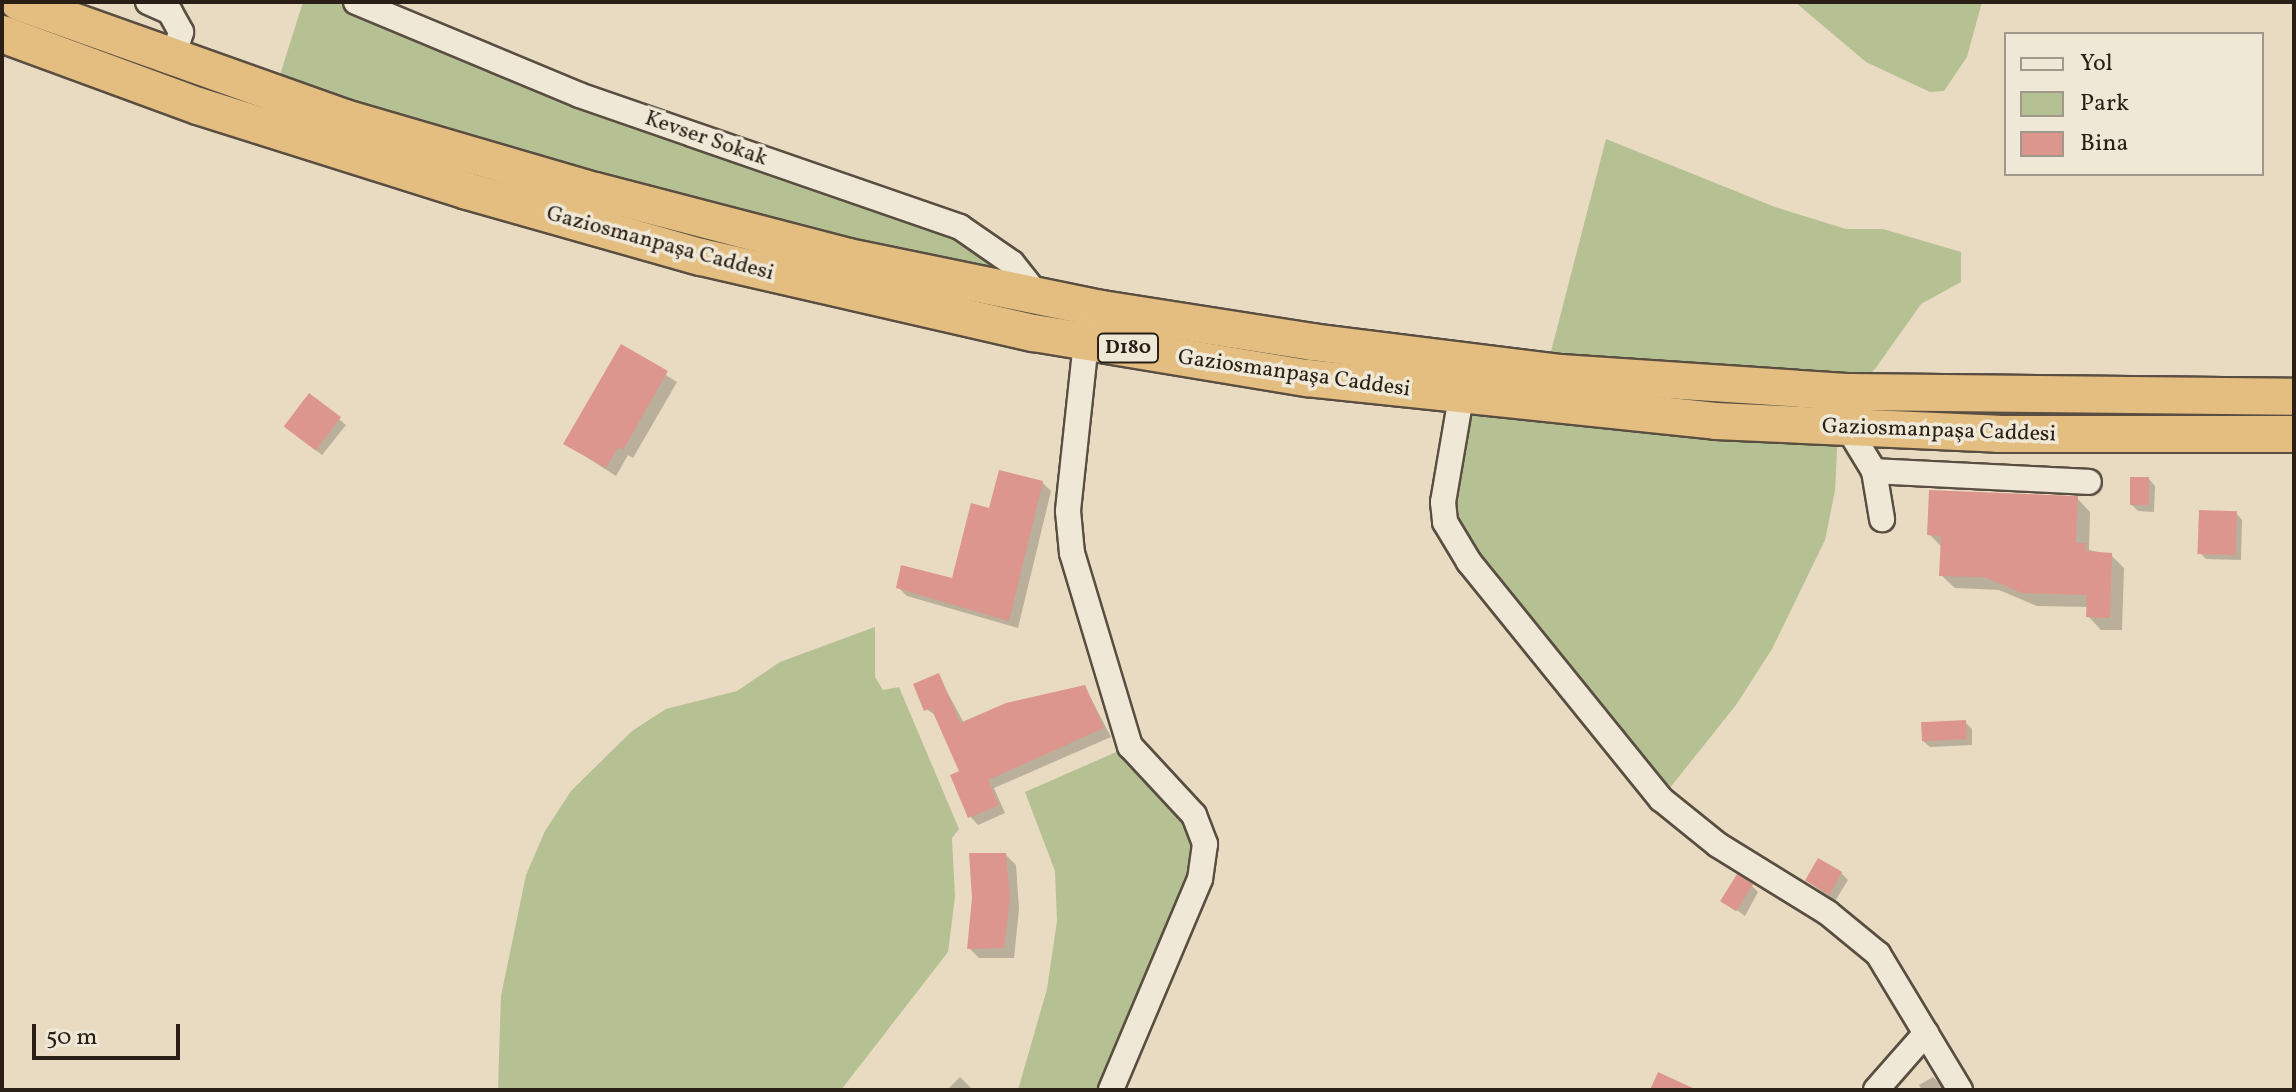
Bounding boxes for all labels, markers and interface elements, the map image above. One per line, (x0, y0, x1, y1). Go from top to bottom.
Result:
legend (2004, 32, 2264, 176)
text: Yol (2080, 47, 2113, 81)
text: Park (2080, 87, 2129, 121)
street label: Kevser Sokak (641, 106, 771, 172)
text: Bina (2080, 127, 2128, 161)
street label: Gaziosmanpaşa Caddesi (543, 201, 777, 287)
road number: D180 (1096, 332, 1160, 364)
street label: Gaziosmanpaşa Caddesi (1176, 345, 1412, 403)
street label: Gaziosmanpaşa Caddesi (1821, 414, 2057, 448)
scale bar (36, 1008, 184, 1058)
text: 50 m (46, 1021, 98, 1055)

